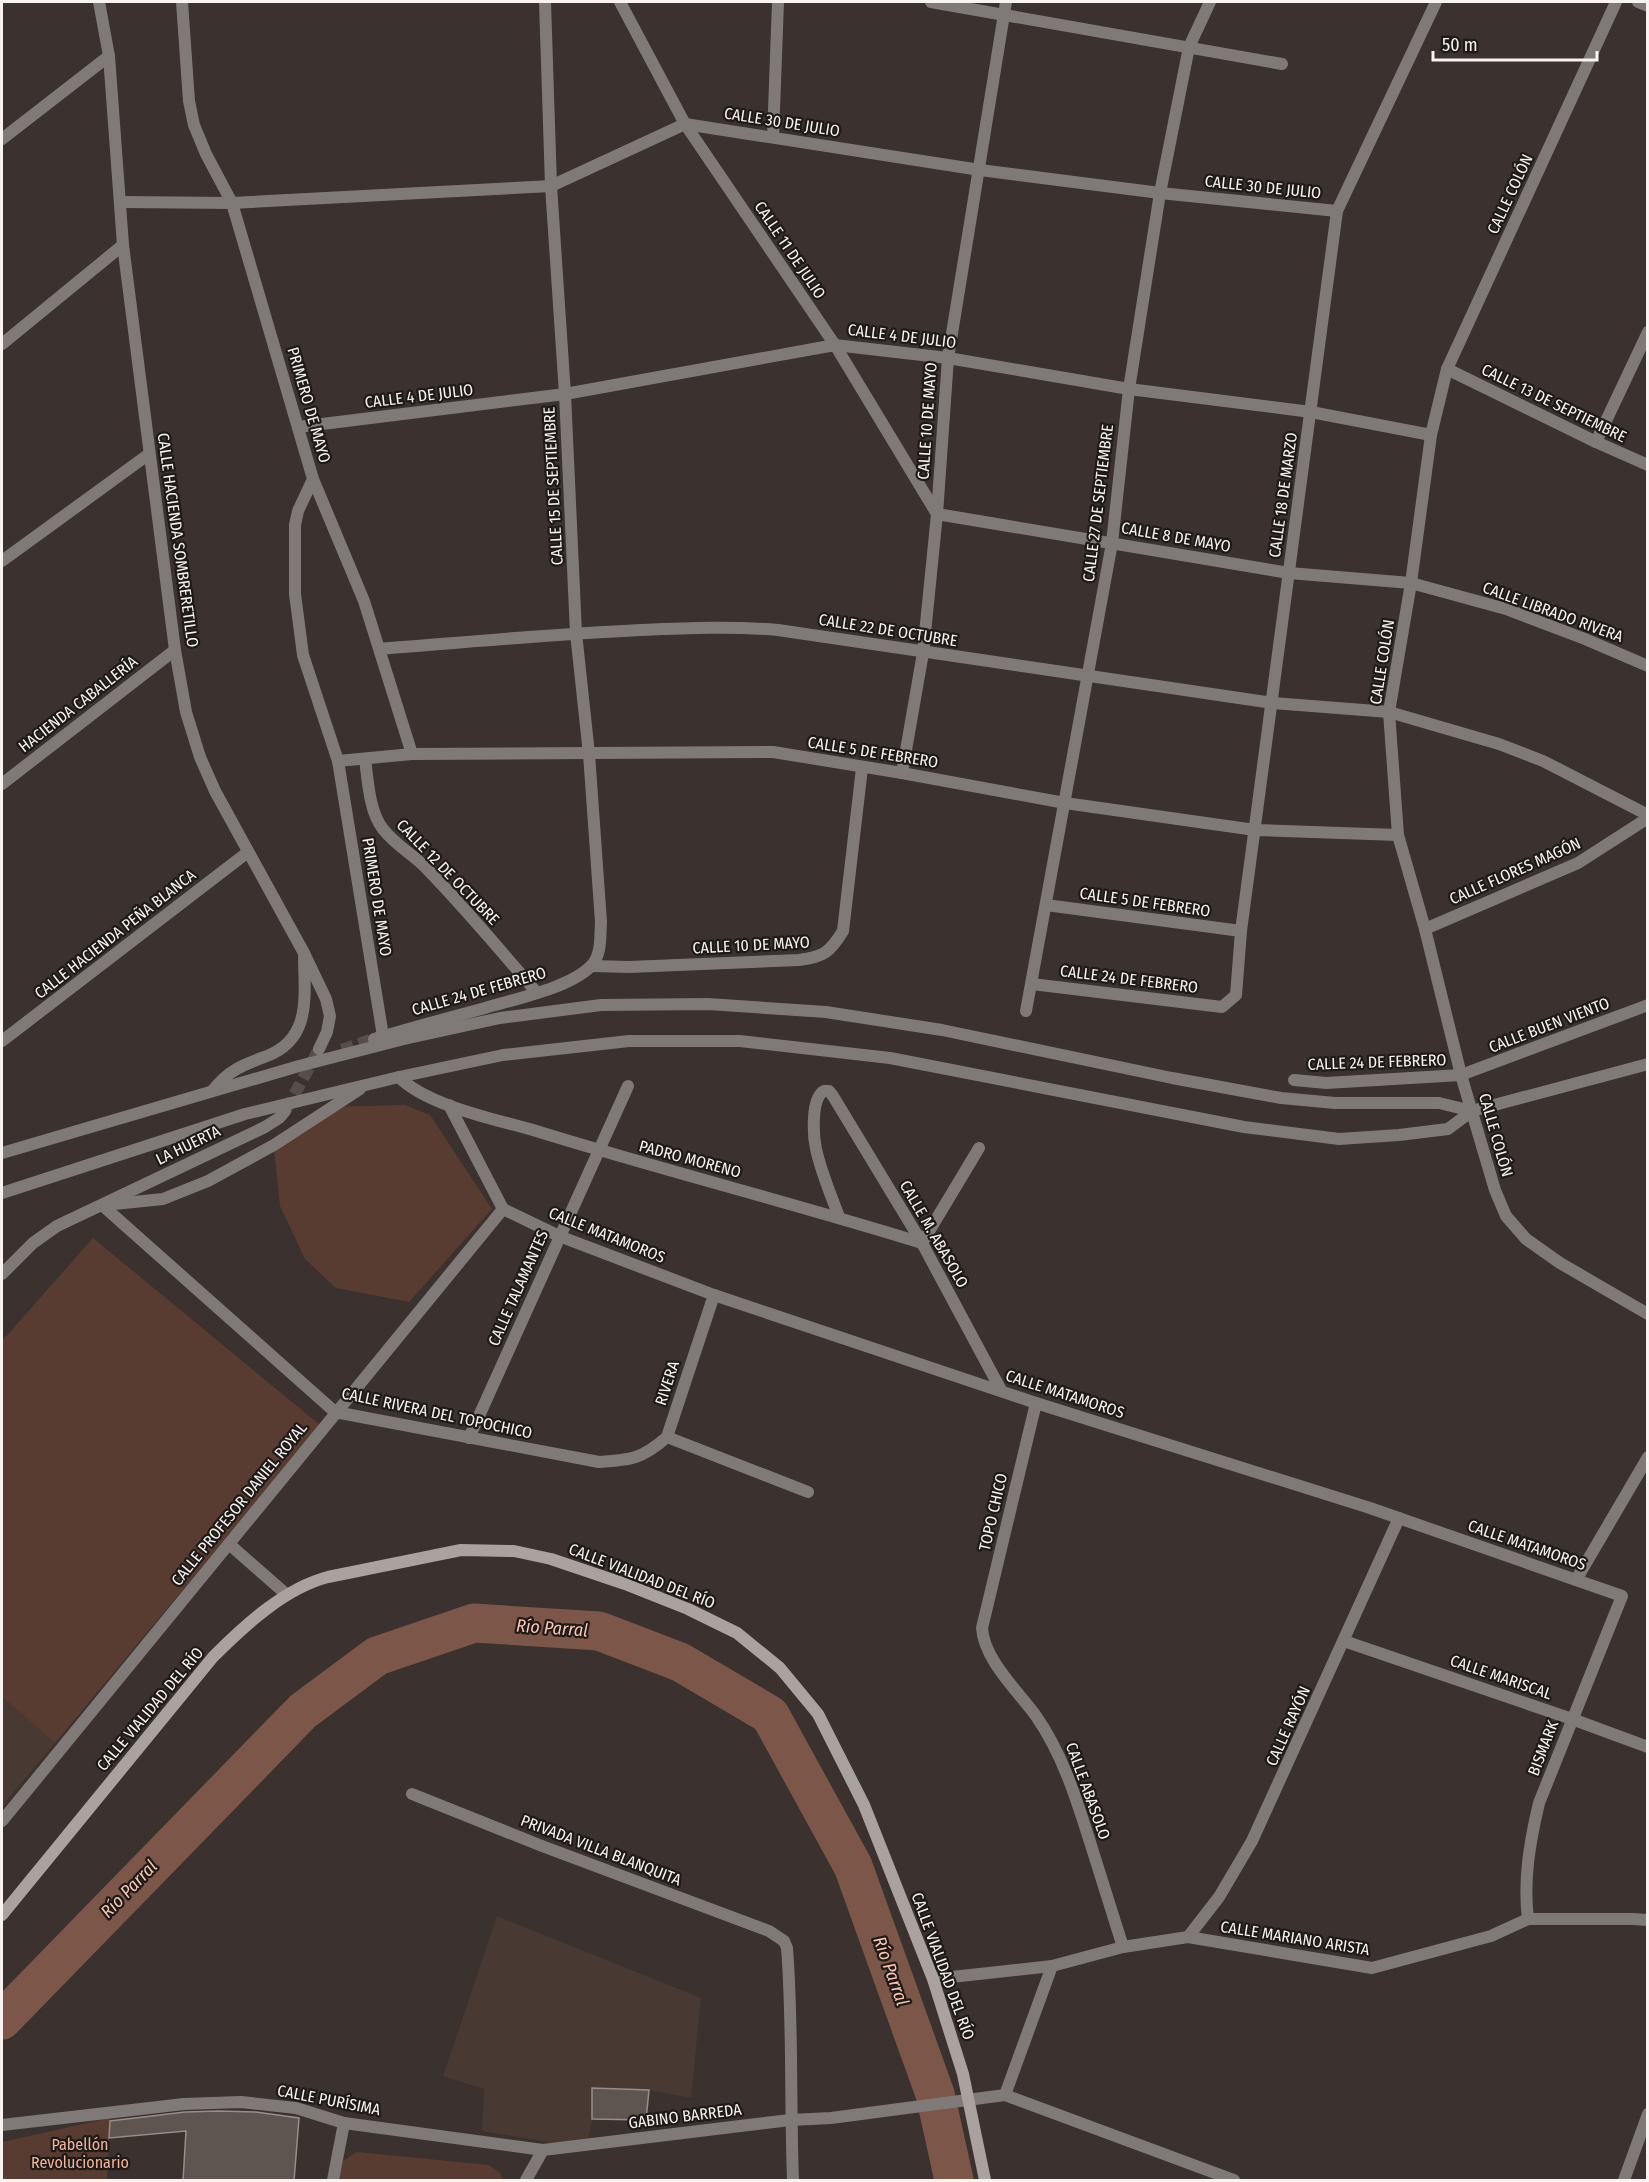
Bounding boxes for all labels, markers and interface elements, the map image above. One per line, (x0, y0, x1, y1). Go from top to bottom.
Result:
scale bar (1433, 24, 1596, 62)
text: 50 m (1442, 34, 1478, 56)
street label: CALLE 30 DE JULIO (723, 103, 841, 141)
street label: CALLE COLÓN (1483, 151, 1537, 237)
street label: CALLE 30 DE JULIO (1204, 171, 1322, 203)
street label: CALLE 11 DE JULIO (750, 198, 830, 302)
street label: CALLE 4 DE JULIO (847, 320, 957, 352)
street label: PRIMERO DE MAYO (283, 345, 335, 465)
street label: CALLE 13 DE SEPTIEMBRE (1479, 360, 1629, 446)
street label: CALLE 10 DE MAYO (913, 362, 941, 480)
street label: CALLE 4 DE JULIO (364, 380, 474, 412)
street label: CALLE 15 DE SEPTIEMBRE (539, 406, 567, 566)
street label: CALLE 27 DE SEPTIEMBRE (1079, 423, 1117, 583)
street label: CALLE 18 DE MARZO (1265, 431, 1301, 559)
street label: CALLE HACIENDA SOMBRERETILLO (154, 432, 202, 648)
street label: CALLE 8 DE MAYO (1120, 518, 1232, 556)
street label: CALLE LIBRADO RIVERA (1480, 578, 1626, 646)
street label: CALLE 22 DE OCTUBRE (817, 610, 959, 650)
street label: CALLE COLÓN (1366, 618, 1398, 706)
street label: HACIENDA CABALLERÍA (15, 651, 142, 756)
street label: CALLE 5 DE FEBRERO (806, 732, 940, 772)
street label: CALLE 12 DE OCTUBRE (393, 815, 503, 929)
street label: CALLE FLORES MAGÓN (1446, 833, 1584, 909)
street label: PRIMERO DE MAYO (358, 836, 396, 958)
street label: CALLE HACIENDA PEÑA BLANCA (31, 865, 200, 1003)
street label: CALLE 5 DE FEBRERO (1078, 883, 1212, 921)
street label: CALLE 10 DE MAYO (692, 932, 810, 958)
street label: CALLE 24 DE FEBRERO (1059, 961, 1199, 997)
street label: CALLE 24 DE FEBRERO (410, 963, 548, 1019)
street label: CALLE BUEN VIENTO (1486, 993, 1612, 1057)
street label: CALLE 24 DE FEBRERO (1307, 1050, 1447, 1074)
street label: CALLE COLÓN (1475, 1091, 1517, 1179)
street label: LA HUERTA (153, 1121, 224, 1169)
street label: PADRO MORENO (637, 1136, 743, 1182)
street label: CALLE M. ABASOLO (896, 1177, 972, 1291)
street label: CALLE MATAMOROS (546, 1203, 668, 1267)
street label: CALLE TALAMANTES (484, 1227, 552, 1349)
street label: RIVERA (651, 1358, 683, 1408)
street label: CALLE MATAMOROS (1003, 1366, 1127, 1422)
street label: CALLE RIVERA DEL TOPOCHICO (340, 1384, 534, 1442)
street label: CALLE PROFESOR DANIEL ROYAL (167, 1419, 311, 1589)
street label: TOPO CHICO (975, 1471, 1011, 1553)
street label: CALLE MATAMOROS (1465, 1516, 1589, 1574)
street label: CALLE VIALIDAD DEL RÍO (566, 1539, 718, 1613)
water label: Río Parral (515, 1615, 589, 1642)
street label: CALLE VIALIDAD DEL RÍO (93, 1643, 207, 1775)
street label: CALLE MARISCAL (1448, 1651, 1554, 1703)
street label: CALLE RAYÓN (1262, 1683, 1314, 1769)
street label: BISMARK (1524, 1717, 1562, 1778)
street label: CALLE ABASOLO (1062, 1740, 1114, 1842)
street label: PRIVADA VILLA BLANQUITA (518, 1811, 684, 1890)
water label: Río Parral (96, 1855, 162, 1923)
street label: CALLE VIALIDAD DEL RÍO (908, 1890, 978, 2042)
street label: CALLE MARIANO ARISTA (1219, 1917, 1371, 1959)
water label: Río Parral (868, 1933, 914, 2009)
street label: CALLE PURÍSIMA (276, 2081, 383, 2119)
street label: GABINO BARREDA (627, 2100, 743, 2132)
park label: Pabellón Revolucionario (31, 2135, 129, 2172)

